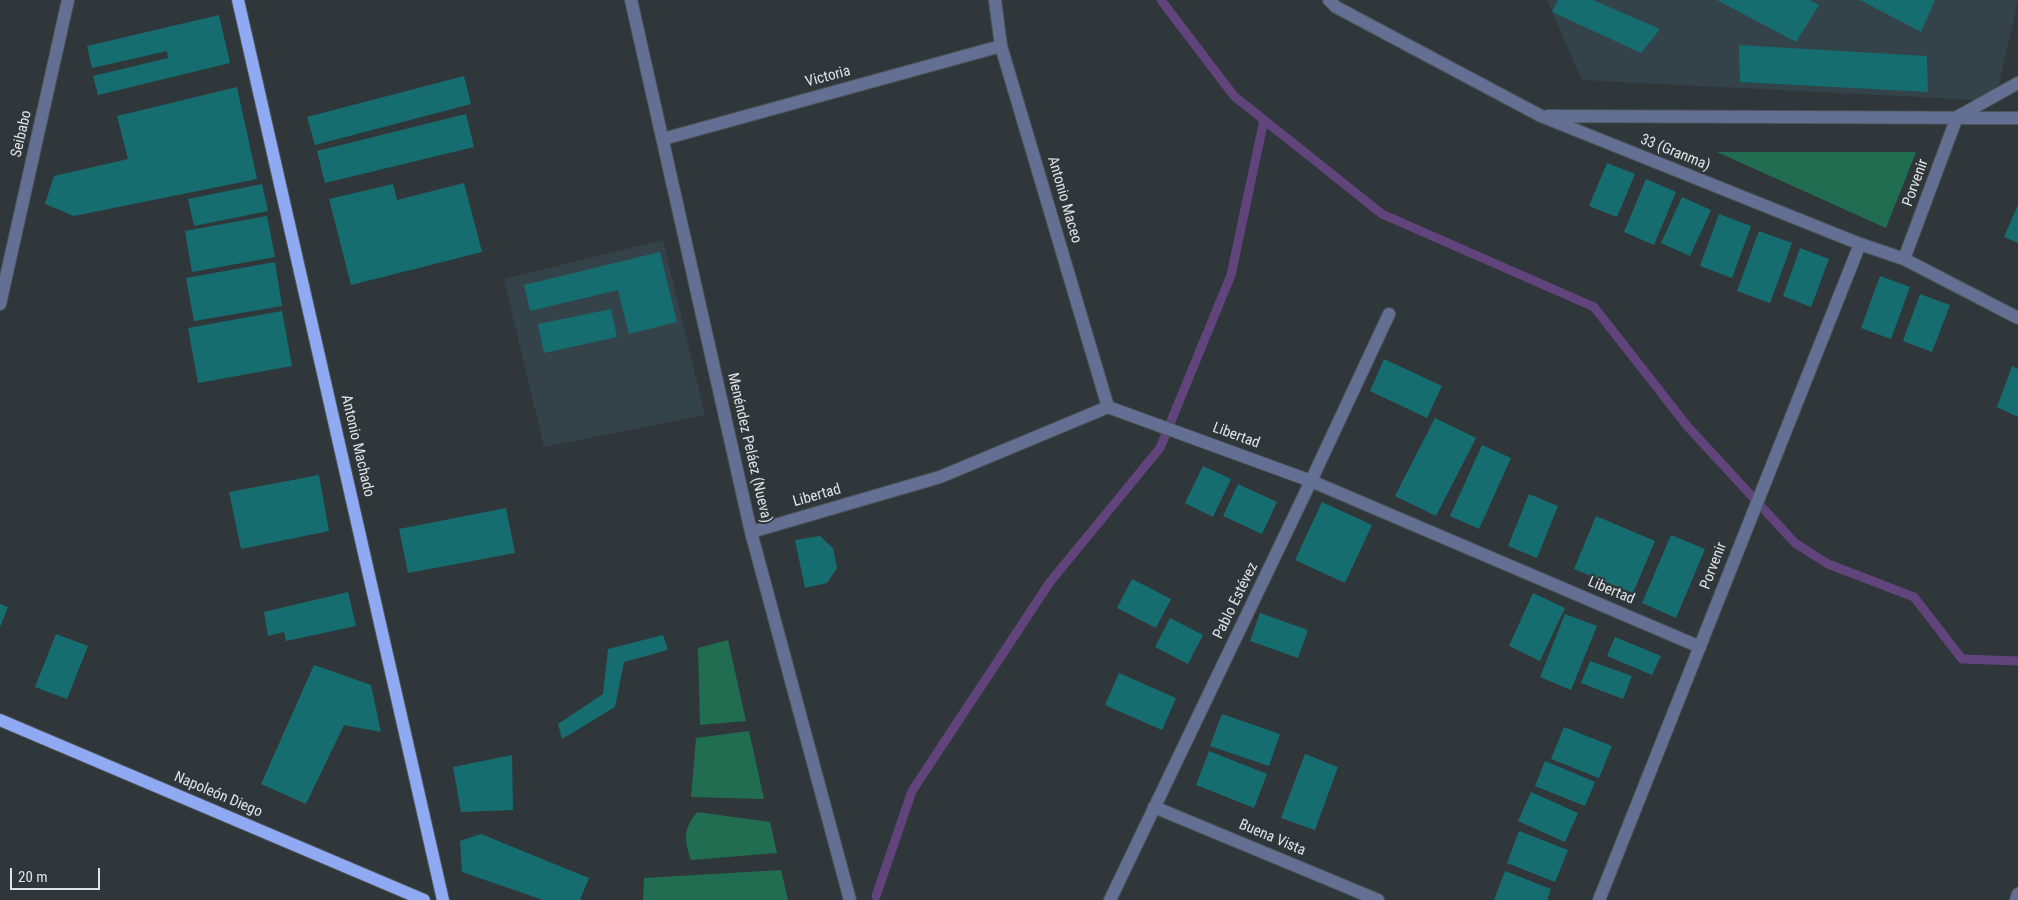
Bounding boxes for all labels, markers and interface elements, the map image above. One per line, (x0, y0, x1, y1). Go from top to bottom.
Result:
street label: Victoria (804, 62, 852, 92)
street label: Seibabo (8, 109, 36, 159)
street label: 33 (Granma) (1637, 131, 1713, 175)
street label: Antonio Maceo (1043, 155, 1085, 245)
street label: Porvenir (1899, 157, 1933, 209)
street label: Menéndez Peláez (Nueva) (723, 371, 775, 525)
street label: Antonio Machado (337, 393, 377, 499)
street label: Libertad (1210, 419, 1262, 453)
street label: Libertad (791, 481, 843, 511)
street label: Porvenir (1697, 540, 1731, 592)
street label: Pablo Estévez (1210, 560, 1262, 642)
street label: Libertad (1585, 573, 1637, 609)
street label: Napoleón Diego (171, 768, 265, 822)
street label: Buena Vista (1236, 816, 1308, 860)
scale bar (12, 858, 102, 890)
text: 20 m (18, 868, 48, 886)

